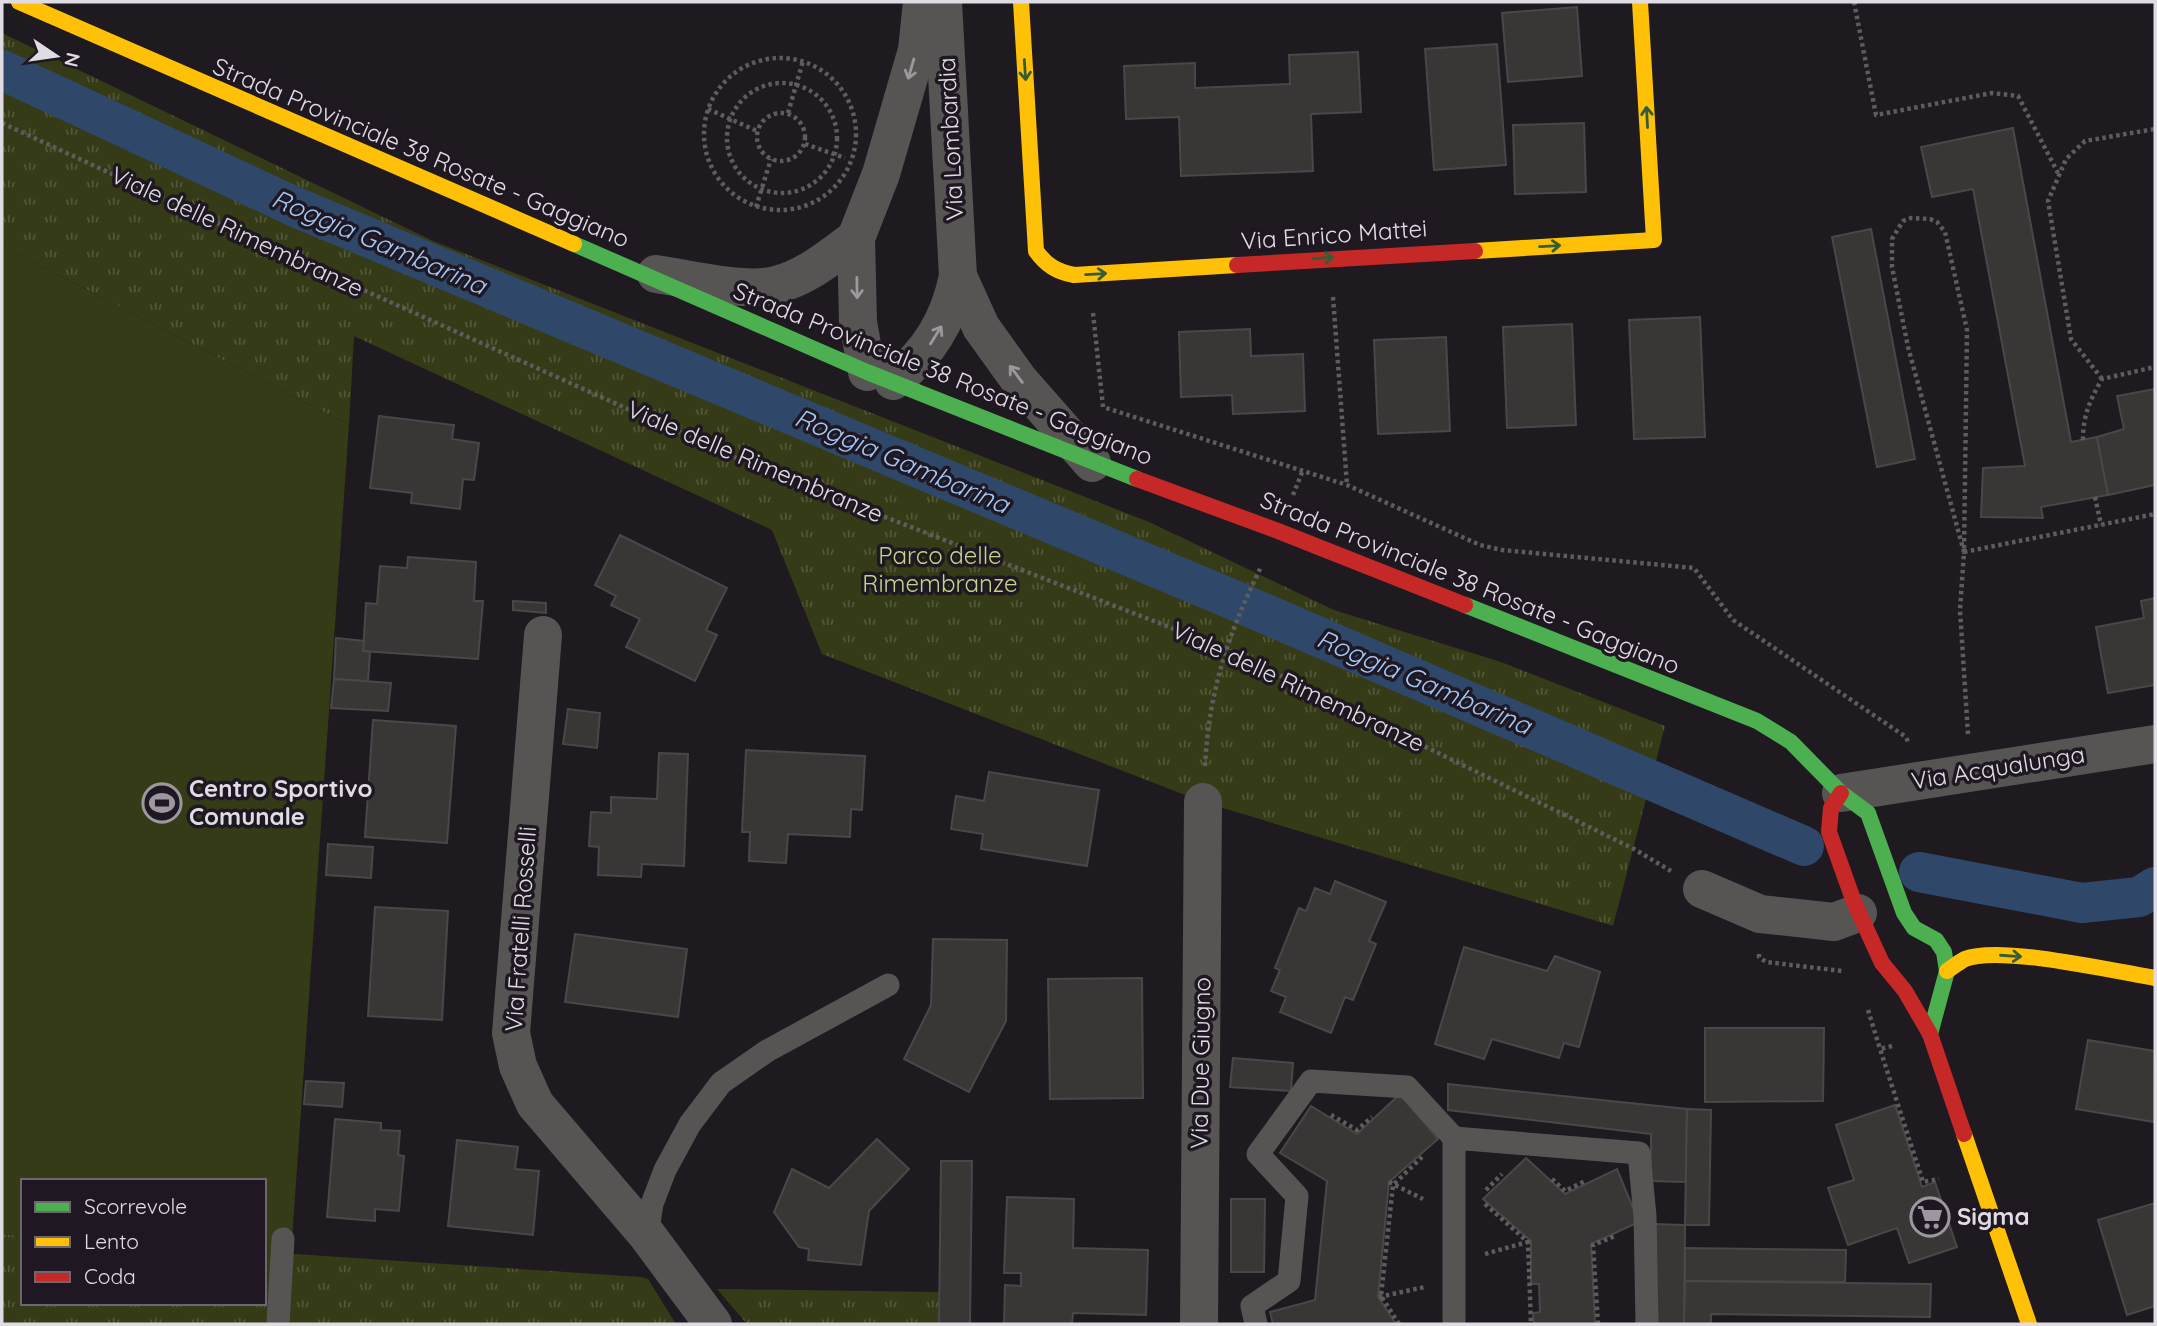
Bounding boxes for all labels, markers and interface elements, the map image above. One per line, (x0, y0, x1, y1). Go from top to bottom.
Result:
north arrow (21, 21, 91, 91)
text: N (59, 50, 86, 69)
street label: Strada Provinciale 38 Rosate - Gaggiano (209, 50, 634, 254)
street label: Via Lombardia (931, 57, 969, 221)
one-way arrow (904, 58, 917, 80)
one-way arrow (1019, 58, 1032, 81)
one-way arrow (1640, 107, 1653, 129)
street label: Viale delle Rimembranze (106, 159, 369, 303)
water label: Roggia Gambarina (267, 181, 492, 302)
street label: Via Enrico Mattei (1240, 213, 1428, 255)
one-way arrow (1538, 239, 1561, 252)
one-way arrow (1311, 251, 1333, 264)
one-way arrow (1084, 267, 1107, 280)
street label: Strada Provinciale 38 Rosate - Gaggiano (729, 275, 1157, 471)
one-way arrow (851, 276, 864, 299)
one-way arrow (929, 325, 943, 345)
one-way arrow (1008, 365, 1023, 384)
street label: Viale delle Rimembranze (623, 393, 888, 529)
water label: Roggia Gambarina (790, 400, 1015, 521)
street label: Strada Provinciale 38 Rosate - Gaggiano (1256, 484, 1684, 680)
park label: Parco delle Rimembranze (862, 540, 1018, 598)
street label: Viale delle Rimembranze (1167, 614, 1430, 758)
water label: Roggia Gambarina (1312, 621, 1537, 742)
street label: Via Acqualunga (1909, 738, 2087, 796)
place label: Centro Sportivo Comunale (189, 773, 373, 831)
sports icon: Centro Sportivo Comunale (141, 782, 183, 824)
street label: Via Fratelli Rosselli (498, 825, 542, 1033)
one-way arrow (1999, 950, 2022, 963)
street label: Via Due Giugno (1184, 977, 1216, 1149)
legend (21, 1179, 266, 1305)
text: Scorrevole (84, 1193, 187, 1219)
supermarket icon: Sigma (1909, 1196, 1951, 1238)
place label: Sigma (1957, 1201, 2030, 1231)
text: Lento (84, 1228, 139, 1254)
text: Coda (84, 1263, 136, 1289)

